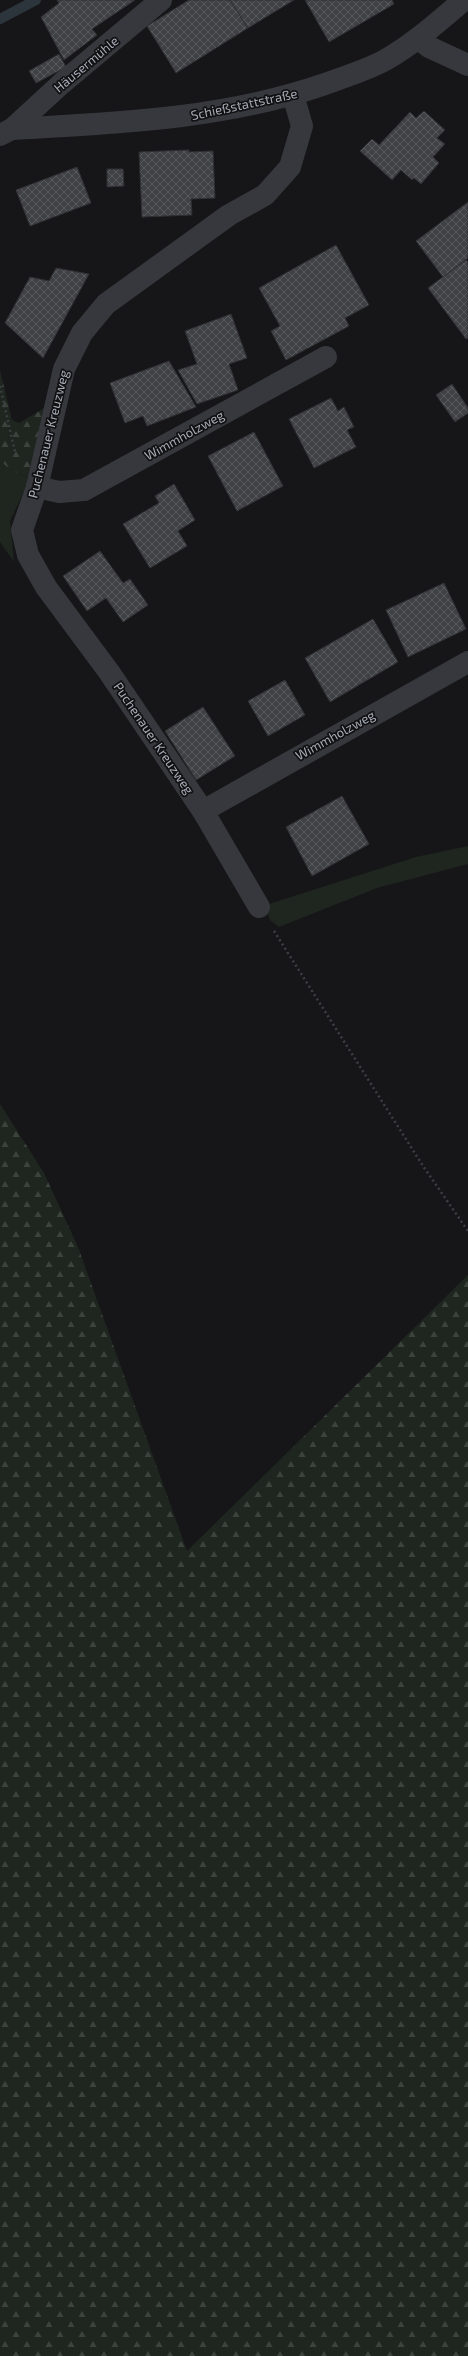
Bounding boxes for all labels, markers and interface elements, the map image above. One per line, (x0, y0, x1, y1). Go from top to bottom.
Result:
street label: Häusermühle (51, 32, 121, 96)
street label: Schießstattstraße (189, 85, 299, 123)
street label: Puchenauer Kreuzweg (24, 368, 72, 500)
street label: Wimmholzweg (141, 407, 227, 463)
street label: Puchenauer Kreuzweg (111, 679, 197, 797)
street label: Wimmholzweg (292, 707, 378, 763)

